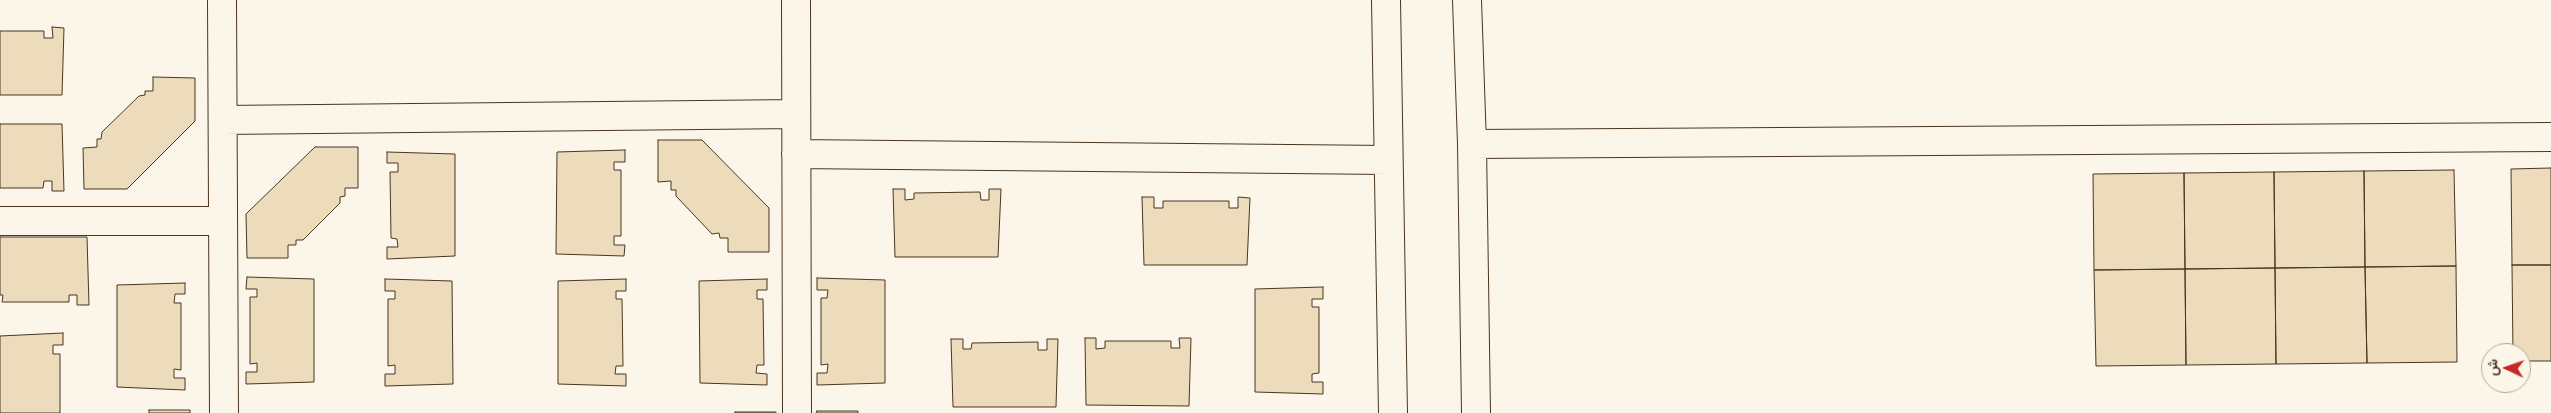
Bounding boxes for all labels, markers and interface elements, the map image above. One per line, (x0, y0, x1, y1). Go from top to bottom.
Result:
north arrow (2481, 343, 2531, 393)
text: ش (2483, 358, 2501, 376)

